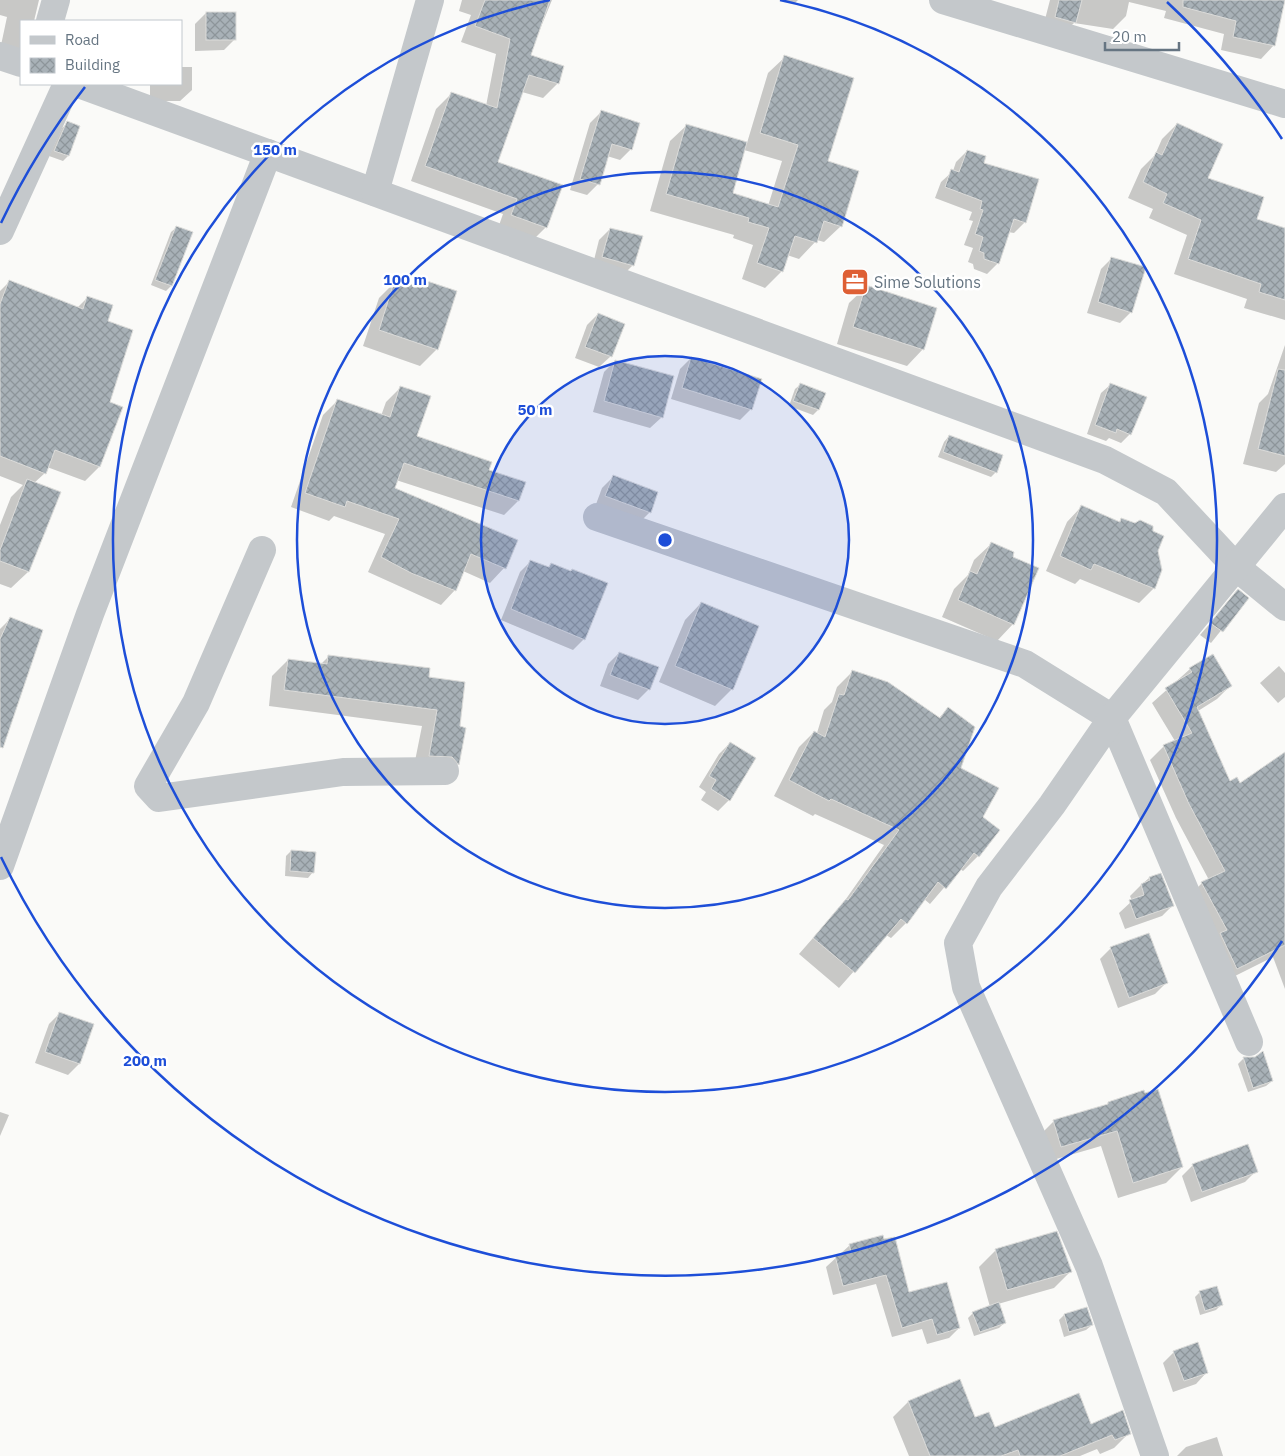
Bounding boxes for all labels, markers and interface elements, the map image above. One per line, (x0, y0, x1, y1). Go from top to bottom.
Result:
legend (20, 20, 182, 85)
scale bar (1105, 20, 1179, 52)
text: 20 m (1112, 27, 1147, 46)
text: Road (65, 30, 100, 49)
text: Building (65, 55, 120, 74)
text: 150 m (253, 140, 297, 159)
office icon: Sime Solutions (840, 267, 870, 297)
text: 100 m (383, 270, 427, 289)
place label: Sime Solutions (874, 272, 981, 292)
text: 50 m (518, 400, 552, 419)
centre of rings (656, 531, 674, 549)
text: 200 m (123, 1051, 167, 1070)

